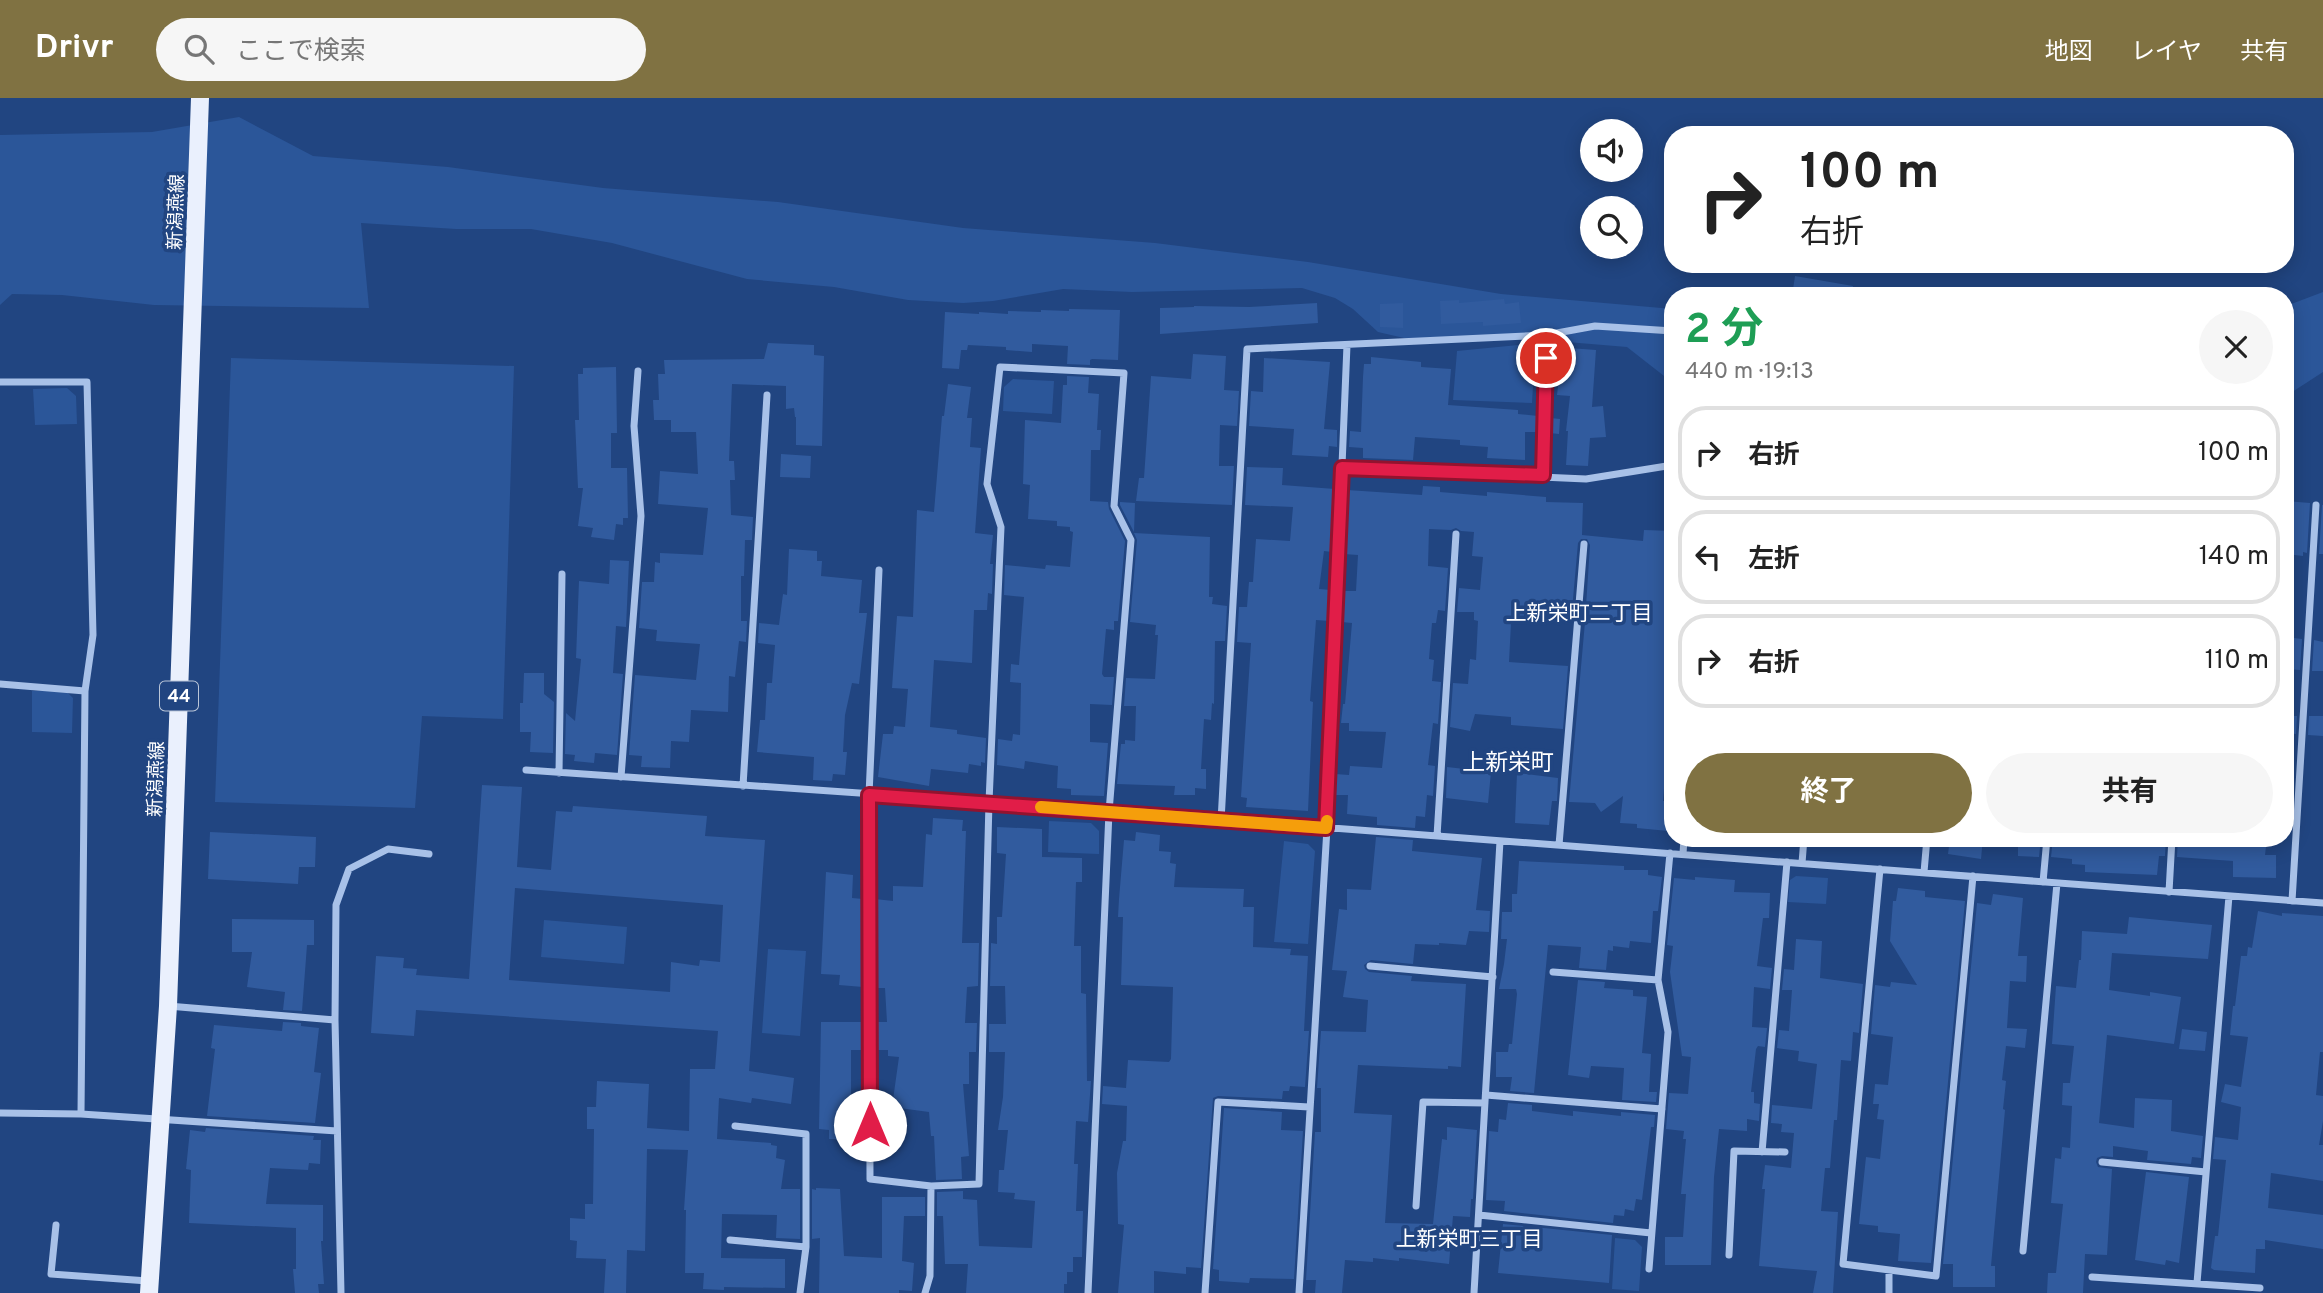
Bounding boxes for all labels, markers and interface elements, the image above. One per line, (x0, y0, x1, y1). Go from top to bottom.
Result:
search box (156, 18, 646, 81)
text: Drivr (35, 28, 114, 70)
icon: search (180, 30, 218, 68)
text: ここで検索 (236, 36, 366, 69)
text: 地図 (2045, 38, 2093, 68)
text: レイヤ (2131, 38, 2202, 68)
text: 共有 (2240, 38, 2288, 68)
map controls (1580, 119, 1643, 259)
button: sound (1580, 119, 1643, 182)
text: 100 m (1800, 144, 1939, 206)
icon: right (1685, 154, 1776, 245)
street label: 新潟燕線 (164, 174, 190, 250)
button: search (1580, 196, 1643, 259)
text: 右折 (1800, 214, 1864, 254)
text: 2 分 (1685, 305, 1763, 358)
button: close (2199, 310, 2273, 384)
pin (1516, 328, 1576, 388)
icon: arrive (1527, 339, 1565, 377)
text: 440 m · 19:13 (1685, 358, 1814, 387)
icon: right (1689, 434, 1727, 472)
text: 100 m (2198, 437, 2269, 470)
text: 右折 (1748, 440, 1800, 473)
icon: left (1689, 538, 1727, 576)
text: 140 m (2199, 541, 2269, 574)
text: 左折 (1748, 544, 1800, 577)
district label: 上新栄町二丁目 (1506, 601, 1653, 628)
icon: right (1689, 642, 1727, 680)
text: 110 m (2205, 645, 2269, 678)
text: 右折 (1748, 648, 1800, 681)
road number: 44 (160, 682, 198, 710)
street label: 新潟燕線 (144, 741, 170, 817)
district label: 上新栄町 (1462, 750, 1554, 779)
button: 終了 (1685, 753, 1972, 833)
button: 共有 (1986, 753, 2273, 833)
position arrow (833, 1088, 907, 1162)
district label: 上新栄町三丁目 (1396, 1227, 1543, 1254)

